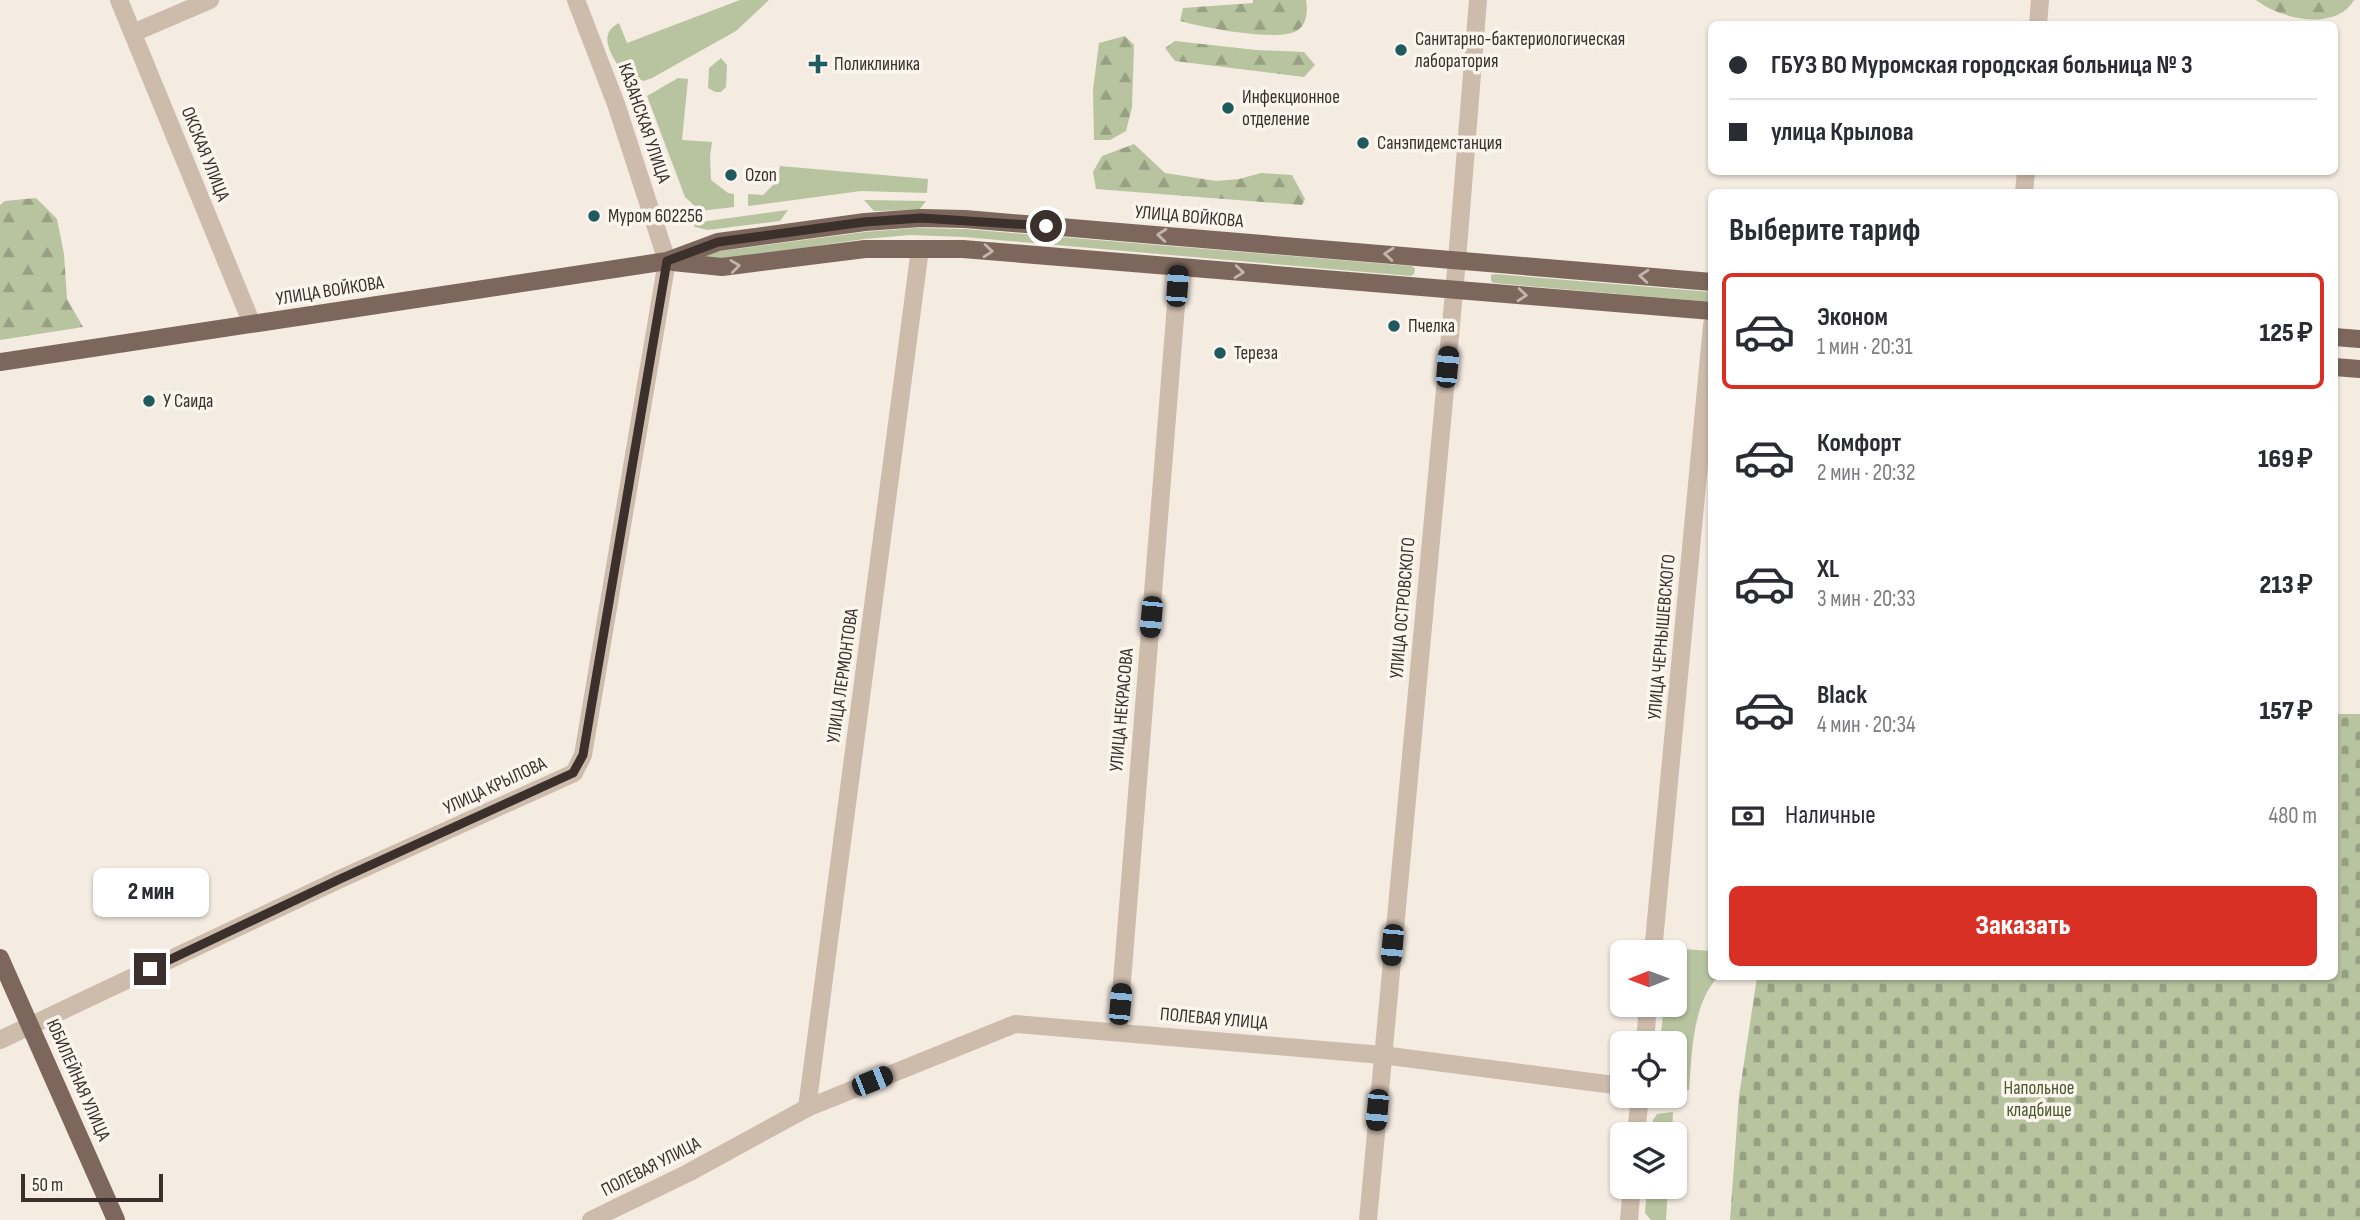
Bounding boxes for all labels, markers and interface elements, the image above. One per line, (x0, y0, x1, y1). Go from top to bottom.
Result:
place label: Санитарно-бактериологическая лаборатория (1415, 28, 1625, 73)
marker: Санитарно-бактериологическая лаборатория (1393, 42, 1409, 58)
text: ГБУЗ ВО Муромская городская больница № 3 (1771, 50, 2193, 81)
place label: Поликлиника (834, 53, 920, 76)
marker: Поликлиника (808, 54, 828, 74)
street label: КАЗАНСКАЯ УЛИЦА (613, 60, 675, 187)
place label: Инфекционное отделение (1242, 86, 1340, 131)
marker: Инфекционное отделение (1220, 100, 1236, 116)
street label: ОКСКАЯ УЛИЦА (176, 104, 235, 205)
text: улица Крылова (1771, 117, 1914, 148)
place label: Cанэпидемстанция (1377, 132, 1502, 155)
marker: Cанэпидемстанция (1355, 135, 1371, 151)
place label: Ozon (745, 164, 777, 187)
marker: Ozon (723, 167, 739, 183)
street label: УЛИЦА ВОЙКОВА (1134, 201, 1245, 233)
place label: Муром 602256 (608, 205, 703, 228)
marker: Муром 602256 (586, 208, 602, 224)
route start (1030, 210, 1062, 242)
text: Выберите тариф (1729, 211, 1920, 250)
one-way arrow (1156, 228, 1167, 243)
one-way arrow (983, 243, 994, 258)
one-way arrow (1383, 247, 1394, 262)
one-way arrow (729, 258, 741, 273)
car (1166, 264, 1189, 308)
one-way arrow (1234, 264, 1245, 279)
one-way arrow (1638, 269, 1649, 284)
street label: УЛИЦА ВОЙКОВА (274, 271, 386, 311)
one-way arrow (1517, 287, 1528, 302)
icon: car (1733, 300, 1796, 363)
text: Эконом (1817, 302, 1888, 333)
place label: Пчелка (1408, 315, 1455, 338)
marker: Пчелка (1386, 318, 1402, 334)
text: 125 ₽ (2259, 318, 2313, 349)
text: 1 мин · 20:31 (1817, 333, 1913, 361)
place label: Тереза (1234, 342, 1278, 365)
marker: Тереза (1212, 345, 1228, 361)
car (1435, 345, 1460, 389)
place label: У Саида (163, 390, 213, 413)
marker: У Саида (141, 393, 157, 409)
icon: car (1733, 426, 1796, 489)
text: Комфорт (1817, 428, 1901, 459)
text: 169 ₽ (2258, 444, 2313, 475)
text: 2 мин · 20:32 (1817, 459, 1915, 487)
street label: УЛИЦА ОСТРОВСКОГО (1385, 536, 1421, 680)
icon: car (1733, 552, 1796, 615)
street label: УЛИЦА ЧЕРНЫШЕВСКОГО (1643, 553, 1681, 721)
text: XL (1817, 554, 1839, 585)
text: 213 ₽ (2260, 570, 2313, 601)
text: 3 мин · 20:33 (1817, 585, 1916, 613)
car (1139, 595, 1164, 639)
street label: УЛИЦА ЛЕРМОНТОВА (822, 606, 864, 745)
street label: УЛИЦА НЕКРАСОВА (1105, 646, 1139, 773)
icon: car (1733, 678, 1796, 741)
text: Black (1817, 680, 1867, 711)
text: 157 ₽ (2260, 696, 2313, 727)
text: 4 мин · 20:34 (1817, 711, 1916, 739)
street label: УЛИЦА КРЫЛОВА (440, 752, 551, 820)
icon: cash (1729, 797, 1767, 835)
text: Наличные (1785, 800, 1876, 831)
text: 480 m (2269, 802, 2317, 830)
callout: 2 мин (92, 867, 208, 916)
text: 2 мин (128, 878, 174, 906)
button: Заказать (1729, 886, 2317, 966)
car (1380, 923, 1405, 967)
north arrow (1610, 940, 1687, 1017)
map controls (1610, 940, 1687, 1199)
route end (134, 953, 166, 985)
car (1108, 982, 1133, 1026)
street label: ПОЛЕВАЯ УЛИЦА (1159, 1003, 1270, 1035)
street label: ЮБИЛЕЙНАЯ УЛИЦА (41, 1015, 116, 1145)
button: locate (1610, 1031, 1687, 1108)
car (849, 1063, 896, 1099)
park label: Напольное кладбище (2004, 1077, 2074, 1122)
car (1365, 1088, 1390, 1132)
button: layers (1610, 1122, 1687, 1199)
street label: ПОЛЕВАЯ УЛИЦА (598, 1132, 705, 1202)
scale bar (21, 1171, 163, 1203)
text: 50 m (32, 1174, 63, 1197)

